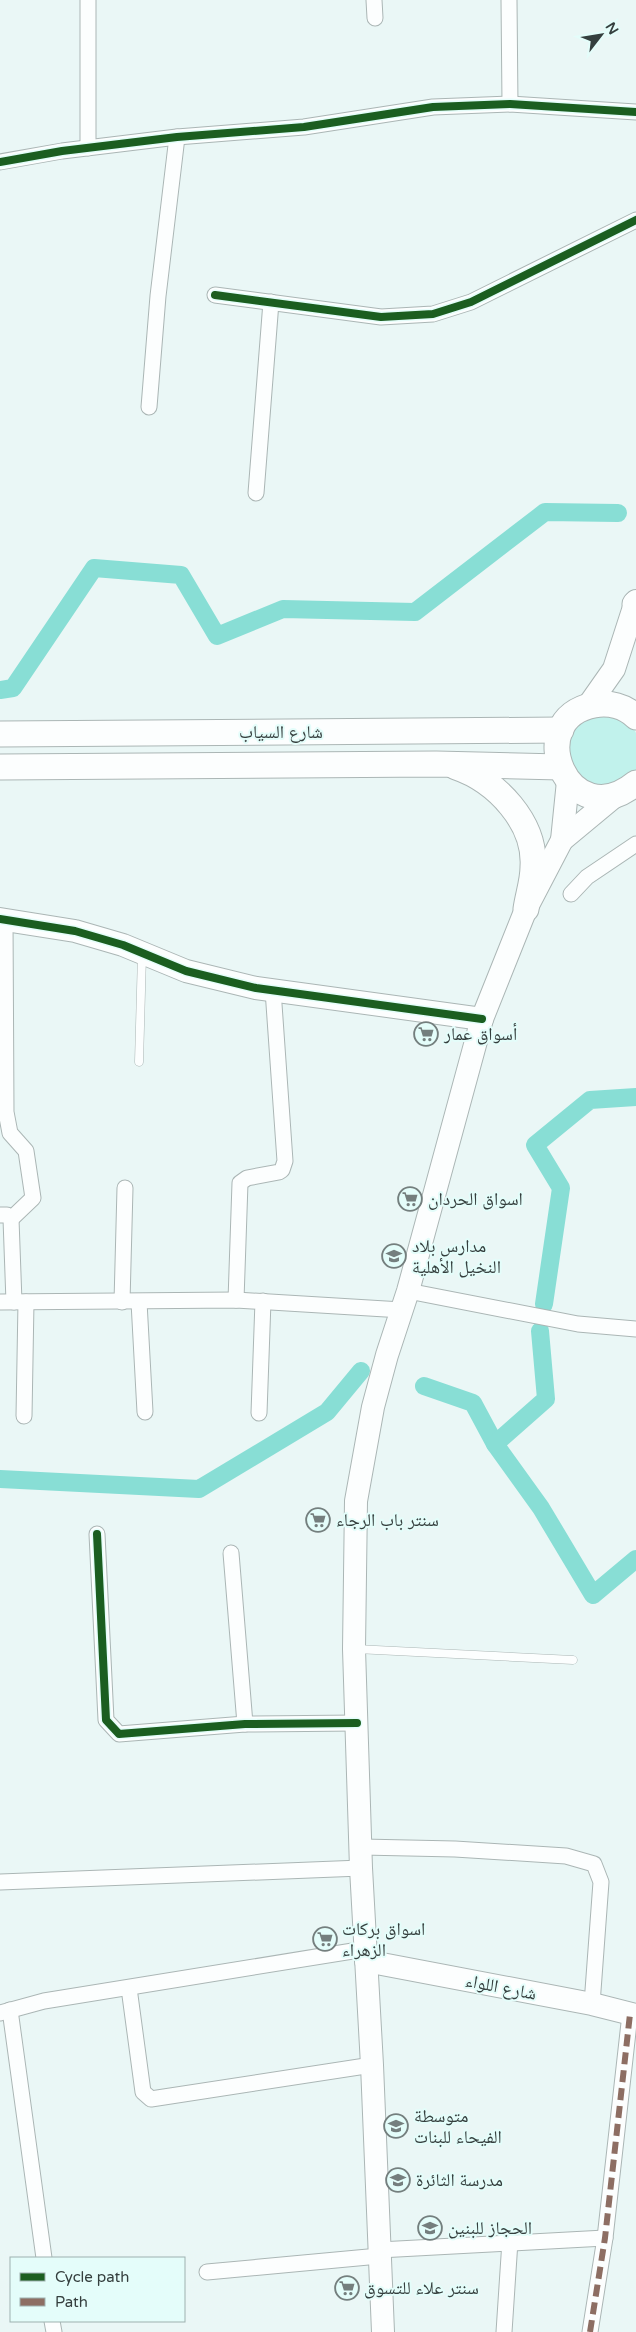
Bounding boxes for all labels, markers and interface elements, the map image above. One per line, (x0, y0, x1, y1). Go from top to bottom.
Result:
north arrow (576, 10, 626, 60)
text: N (602, 19, 622, 38)
street label: شارع السياب (239, 721, 323, 743)
supermarket icon: أسواق عمار (413, 1021, 439, 1047)
place label: أسواق عمار (443, 1023, 517, 1045)
supermarket icon: اسواق الحردان (397, 1186, 423, 1212)
place label: اسواق الحردان (428, 1188, 523, 1210)
place label: مدارس بلاد النخيل الأهلية (412, 1235, 501, 1278)
school or university icon: مدارس بلاد النخيل الأهلية (381, 1243, 407, 1269)
supermarket icon: سنتر باب الرجاء (305, 1507, 331, 1533)
place label: سنتر باب الرجاء (336, 1509, 439, 1531)
place label: اسواق بركات الزهراء (342, 1918, 425, 1961)
supermarket icon: اسواق بركات الزهراء (312, 1926, 338, 1952)
street label: شارع اللواء (464, 1969, 538, 2005)
place label: متوسطة الفيحاء للبنات (414, 2105, 502, 2148)
school or university icon: متوسطة الفيحاء للبنات (383, 2113, 409, 2139)
school or university icon: مدرسة الثائرة (385, 2167, 411, 2193)
place label: مدرسة الثائرة (416, 2169, 503, 2191)
school or university icon: الحجاز للبنين (417, 2215, 443, 2241)
place label: الحجاز للبنين (448, 2217, 532, 2239)
legend (10, 2257, 185, 2322)
text: Cycle path (55, 2268, 129, 2286)
supermarket icon: سنتر علاء للتسوق (334, 2275, 360, 2301)
place label: سنتر علاء للتسوق (364, 2277, 479, 2299)
text: Path (55, 2293, 88, 2311)

